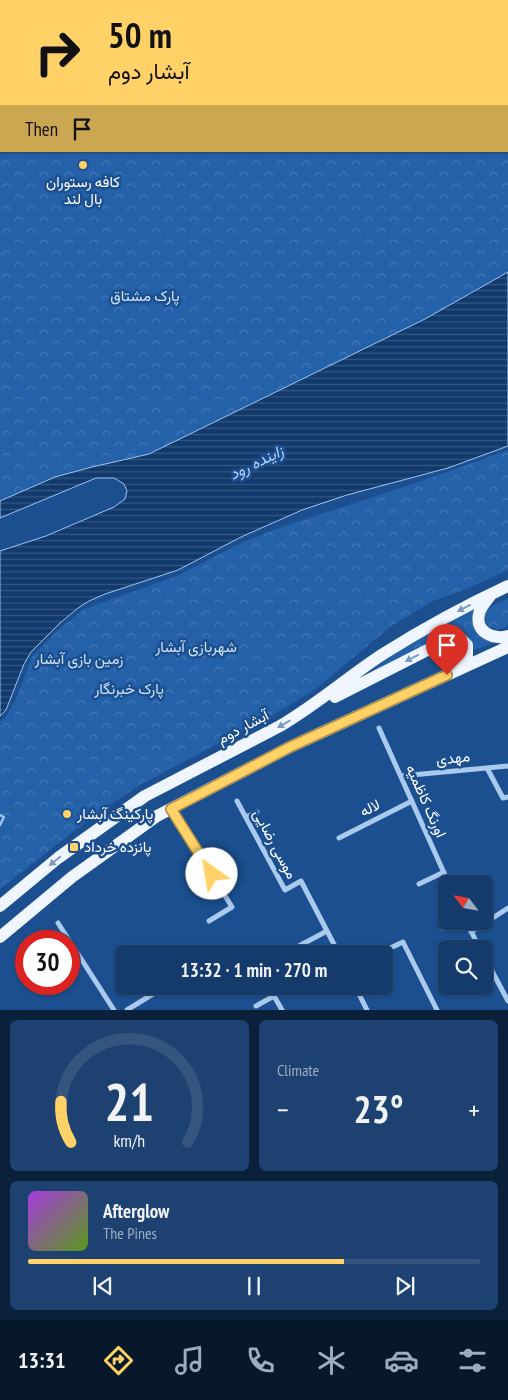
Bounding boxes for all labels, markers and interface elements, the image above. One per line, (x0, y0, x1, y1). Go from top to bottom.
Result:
text: 50 m (108, 12, 172, 58)
icon: right (25, 20, 90, 85)
text: آبشار دوم (108, 57, 190, 85)
icon: arrive (68, 115, 96, 143)
text: Then (25, 117, 58, 141)
marker: کافه رستوران بال لند (77, 159, 89, 171)
place label: کافه رستوران بال لند (46, 172, 120, 208)
park label: پارک مشتاق (110, 286, 180, 306)
water label: زاینده رود (226, 440, 288, 485)
one-way arrow (457, 604, 471, 612)
pin (426, 624, 468, 675)
icon: arrive (433, 631, 461, 659)
park label: شهربازی آبشار (154, 637, 237, 657)
park label: زمین بازی آبشار (34, 649, 123, 669)
one-way arrow (405, 654, 419, 662)
park label: پارک خبرنگار (93, 679, 164, 699)
street label: آبشار دوم (214, 704, 274, 749)
one-way arrow (277, 719, 290, 728)
street label: مهدی (435, 746, 471, 770)
street label: اورنگ کاظمیه (402, 761, 451, 840)
street label: لاله (356, 794, 383, 821)
place label: پارکینگ آبشار (76, 804, 153, 824)
street label: موسی رضایی (248, 806, 302, 882)
marker: پارکینگ آبشار (61, 808, 73, 820)
place label: پانزده خرداد (84, 837, 151, 857)
marker: پانزده خرداد (68, 841, 80, 853)
position arrow (185, 847, 237, 899)
one-way arrow (49, 856, 62, 867)
north arrow (438, 875, 492, 930)
map controls (438, 875, 493, 995)
speed limit sign: 30 (15, 930, 80, 995)
button: search (438, 940, 493, 995)
text: 13:32 · 1 min · 270 m (181, 958, 327, 982)
text: Climate (277, 1060, 319, 1080)
text: 21 (105, 1068, 154, 1135)
text: 23° (353, 1084, 404, 1133)
text: − (277, 1091, 289, 1128)
text: + (468, 1091, 480, 1128)
text: km/h (114, 1129, 145, 1152)
text: Afterglow (103, 1199, 169, 1223)
text: The Pines (103, 1223, 157, 1243)
icon: previous (89, 1272, 117, 1300)
icon: pause (240, 1272, 268, 1300)
icon: next (391, 1272, 419, 1300)
icon: directions (101, 1343, 136, 1378)
icon: music (172, 1343, 207, 1378)
icon: phone (243, 1343, 278, 1378)
icon: climate (314, 1343, 349, 1378)
icon: car (384, 1343, 419, 1378)
icon: filters (455, 1343, 490, 1378)
text: 13:31 (18, 1346, 65, 1374)

